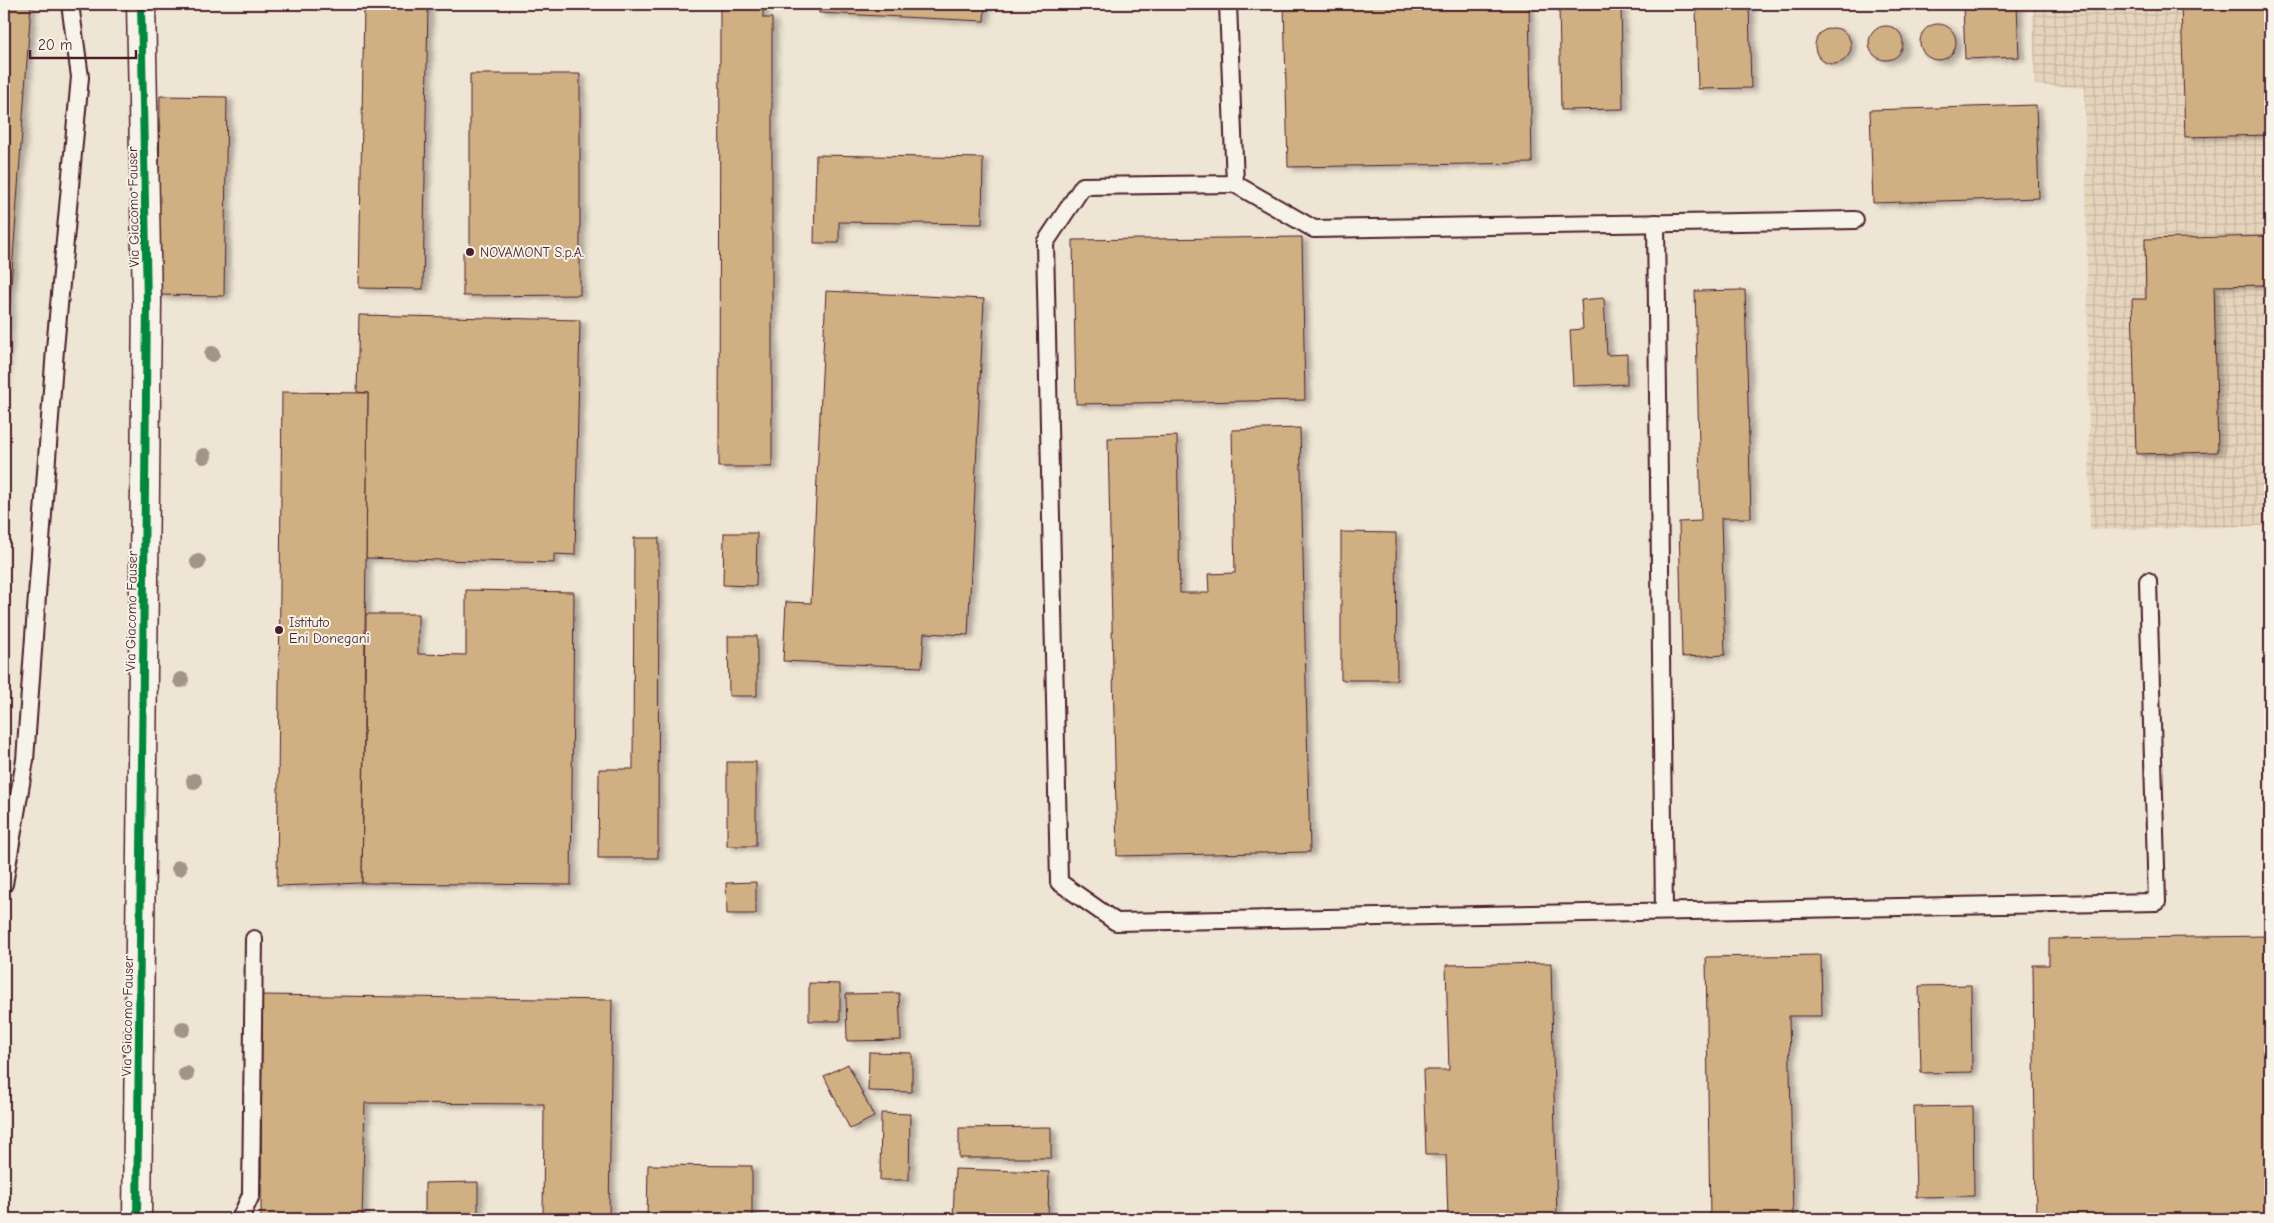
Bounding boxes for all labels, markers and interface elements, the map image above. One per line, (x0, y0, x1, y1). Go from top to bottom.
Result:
scale bar (30, 28, 136, 60)
text: 20 m (38, 36, 72, 54)
street label: Via Giacomo Fauser (124, 146, 143, 268)
place label: NOVAMONT S.p.A. (480, 244, 584, 261)
marker: NOVAMONT S.p.A. (464, 246, 476, 258)
street label: Via Giacomo Fauser (122, 550, 141, 672)
place label: Istituto Eni Donegani (289, 614, 370, 647)
marker: Istituto Eni Donegani (273, 624, 285, 636)
street label: Via Giacomo Fauser (118, 955, 137, 1077)

